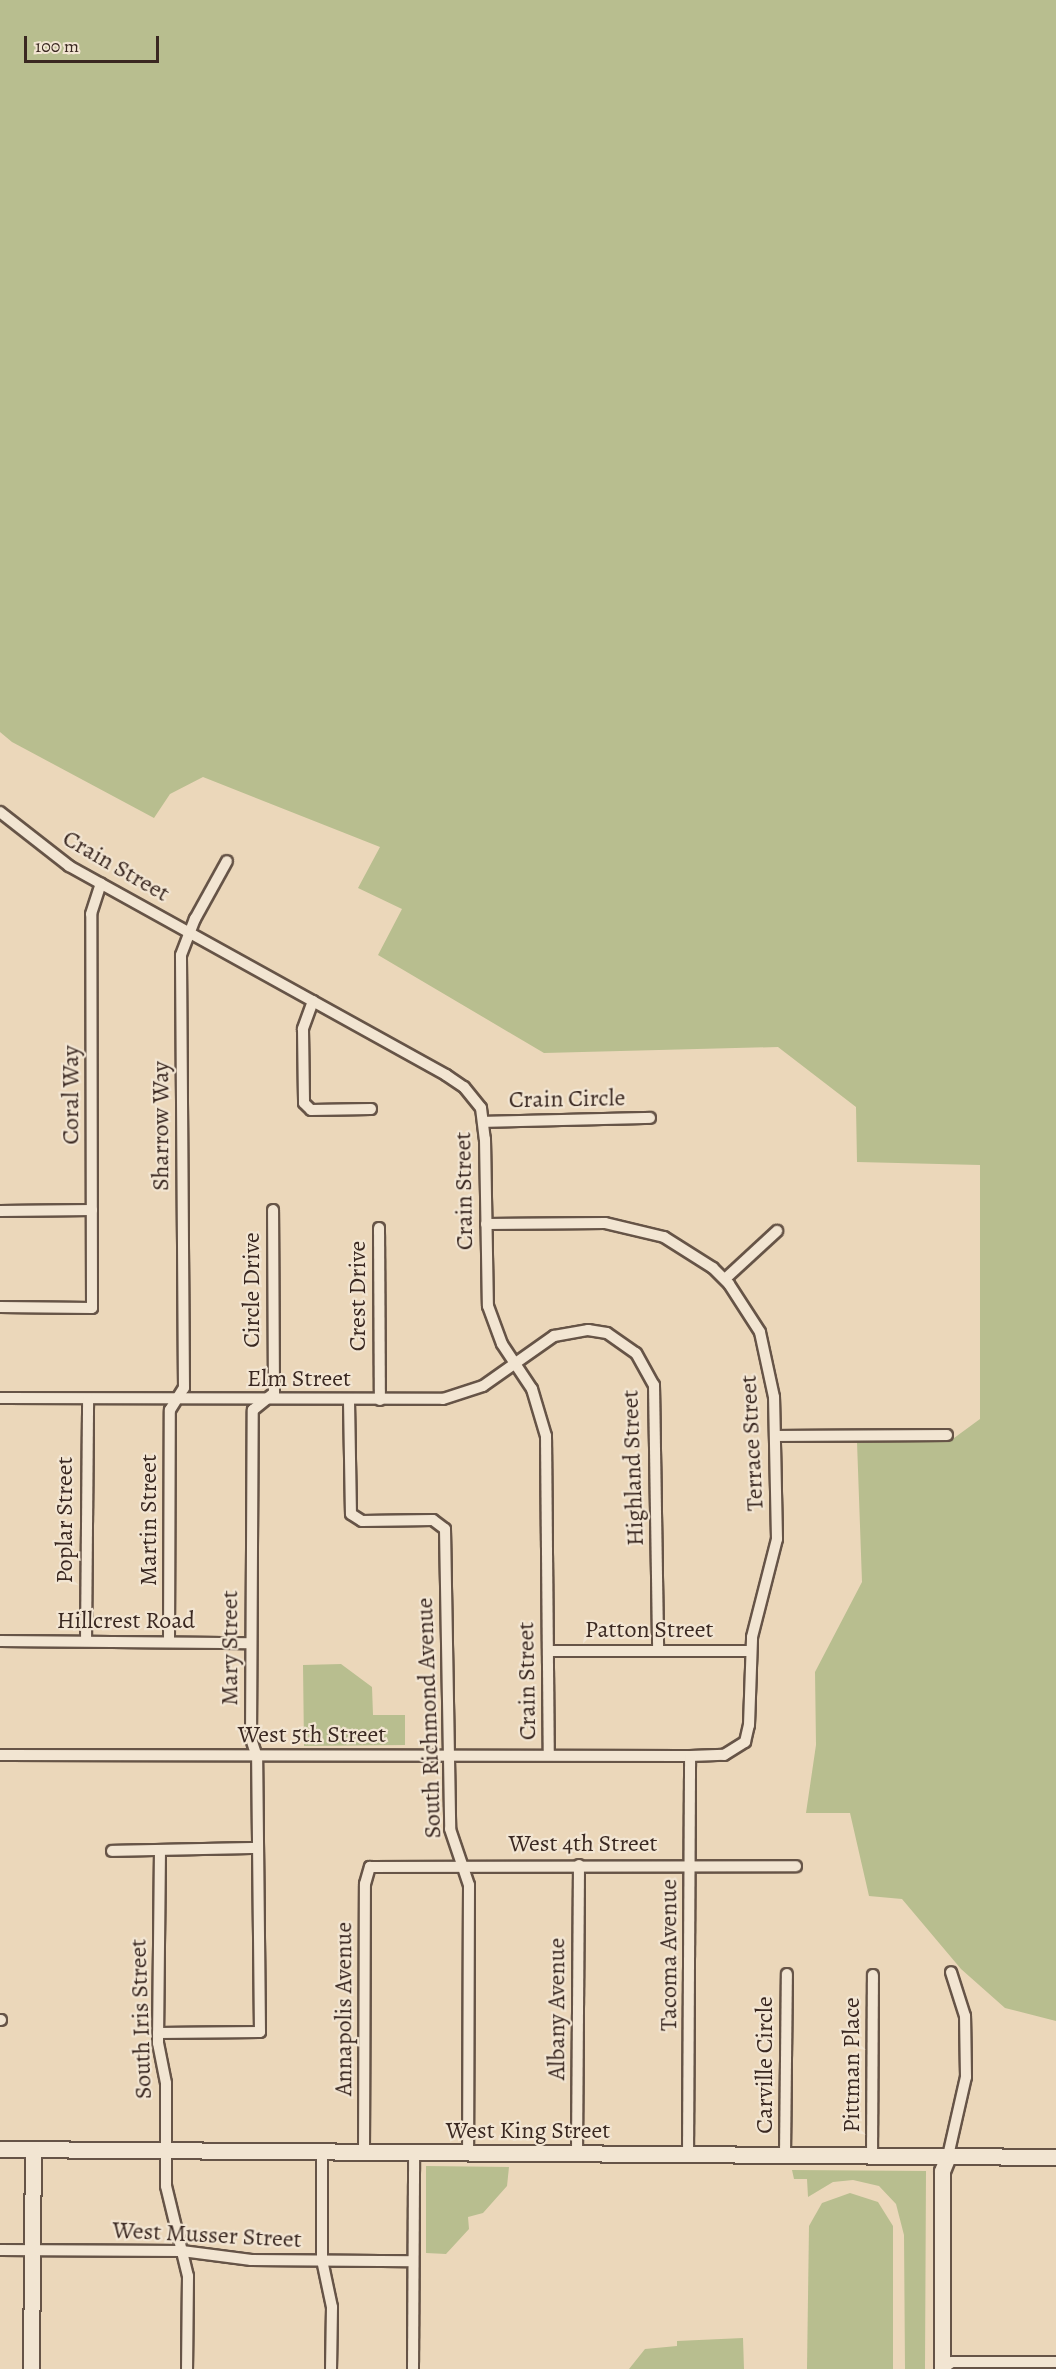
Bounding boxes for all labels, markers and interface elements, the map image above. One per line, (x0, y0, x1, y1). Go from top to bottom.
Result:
scale bar (27, 24, 162, 62)
text: 100 m (35, 34, 79, 58)
street label: Crain Street (58, 824, 174, 908)
street label: Coral Way (57, 1045, 85, 1145)
street label: Sharrow Way (147, 1061, 175, 1191)
street label: Crain Circle (509, 1084, 625, 1114)
street label: Crain Street (449, 1132, 479, 1250)
street label: Circle Drive (238, 1232, 266, 1348)
street label: Crest Drive (344, 1241, 372, 1351)
street label: Elm Street (247, 1365, 351, 1393)
street label: Terrace Street (734, 1374, 770, 1512)
street label: Highland Street (616, 1389, 650, 1547)
street label: Martin Street (135, 1454, 163, 1586)
street label: Poplar Street (51, 1457, 79, 1583)
street label: Mary Street (216, 1590, 244, 1706)
street label: South Richmond Avenue (410, 1597, 448, 1839)
street label: Hillcrest Road (57, 1607, 195, 1635)
street label: Patton Street (585, 1616, 713, 1644)
street label: Crain Street (512, 1622, 542, 1740)
street label: West 5th Street (238, 1721, 386, 1749)
street label: West 4th Street (508, 1830, 658, 1858)
street label: Tacoma Avenue (655, 1879, 683, 2031)
street label: Annapolis Avenue (330, 1922, 358, 2096)
street label: South Iris Street (124, 1938, 158, 2100)
street label: Albany Avenue (543, 1938, 571, 2080)
street label: Carville Circle (751, 1996, 779, 2134)
street label: Pittman Place (838, 1997, 866, 2133)
street label: West King Street (446, 2117, 610, 2145)
street label: West Musser Street (112, 2216, 302, 2254)

